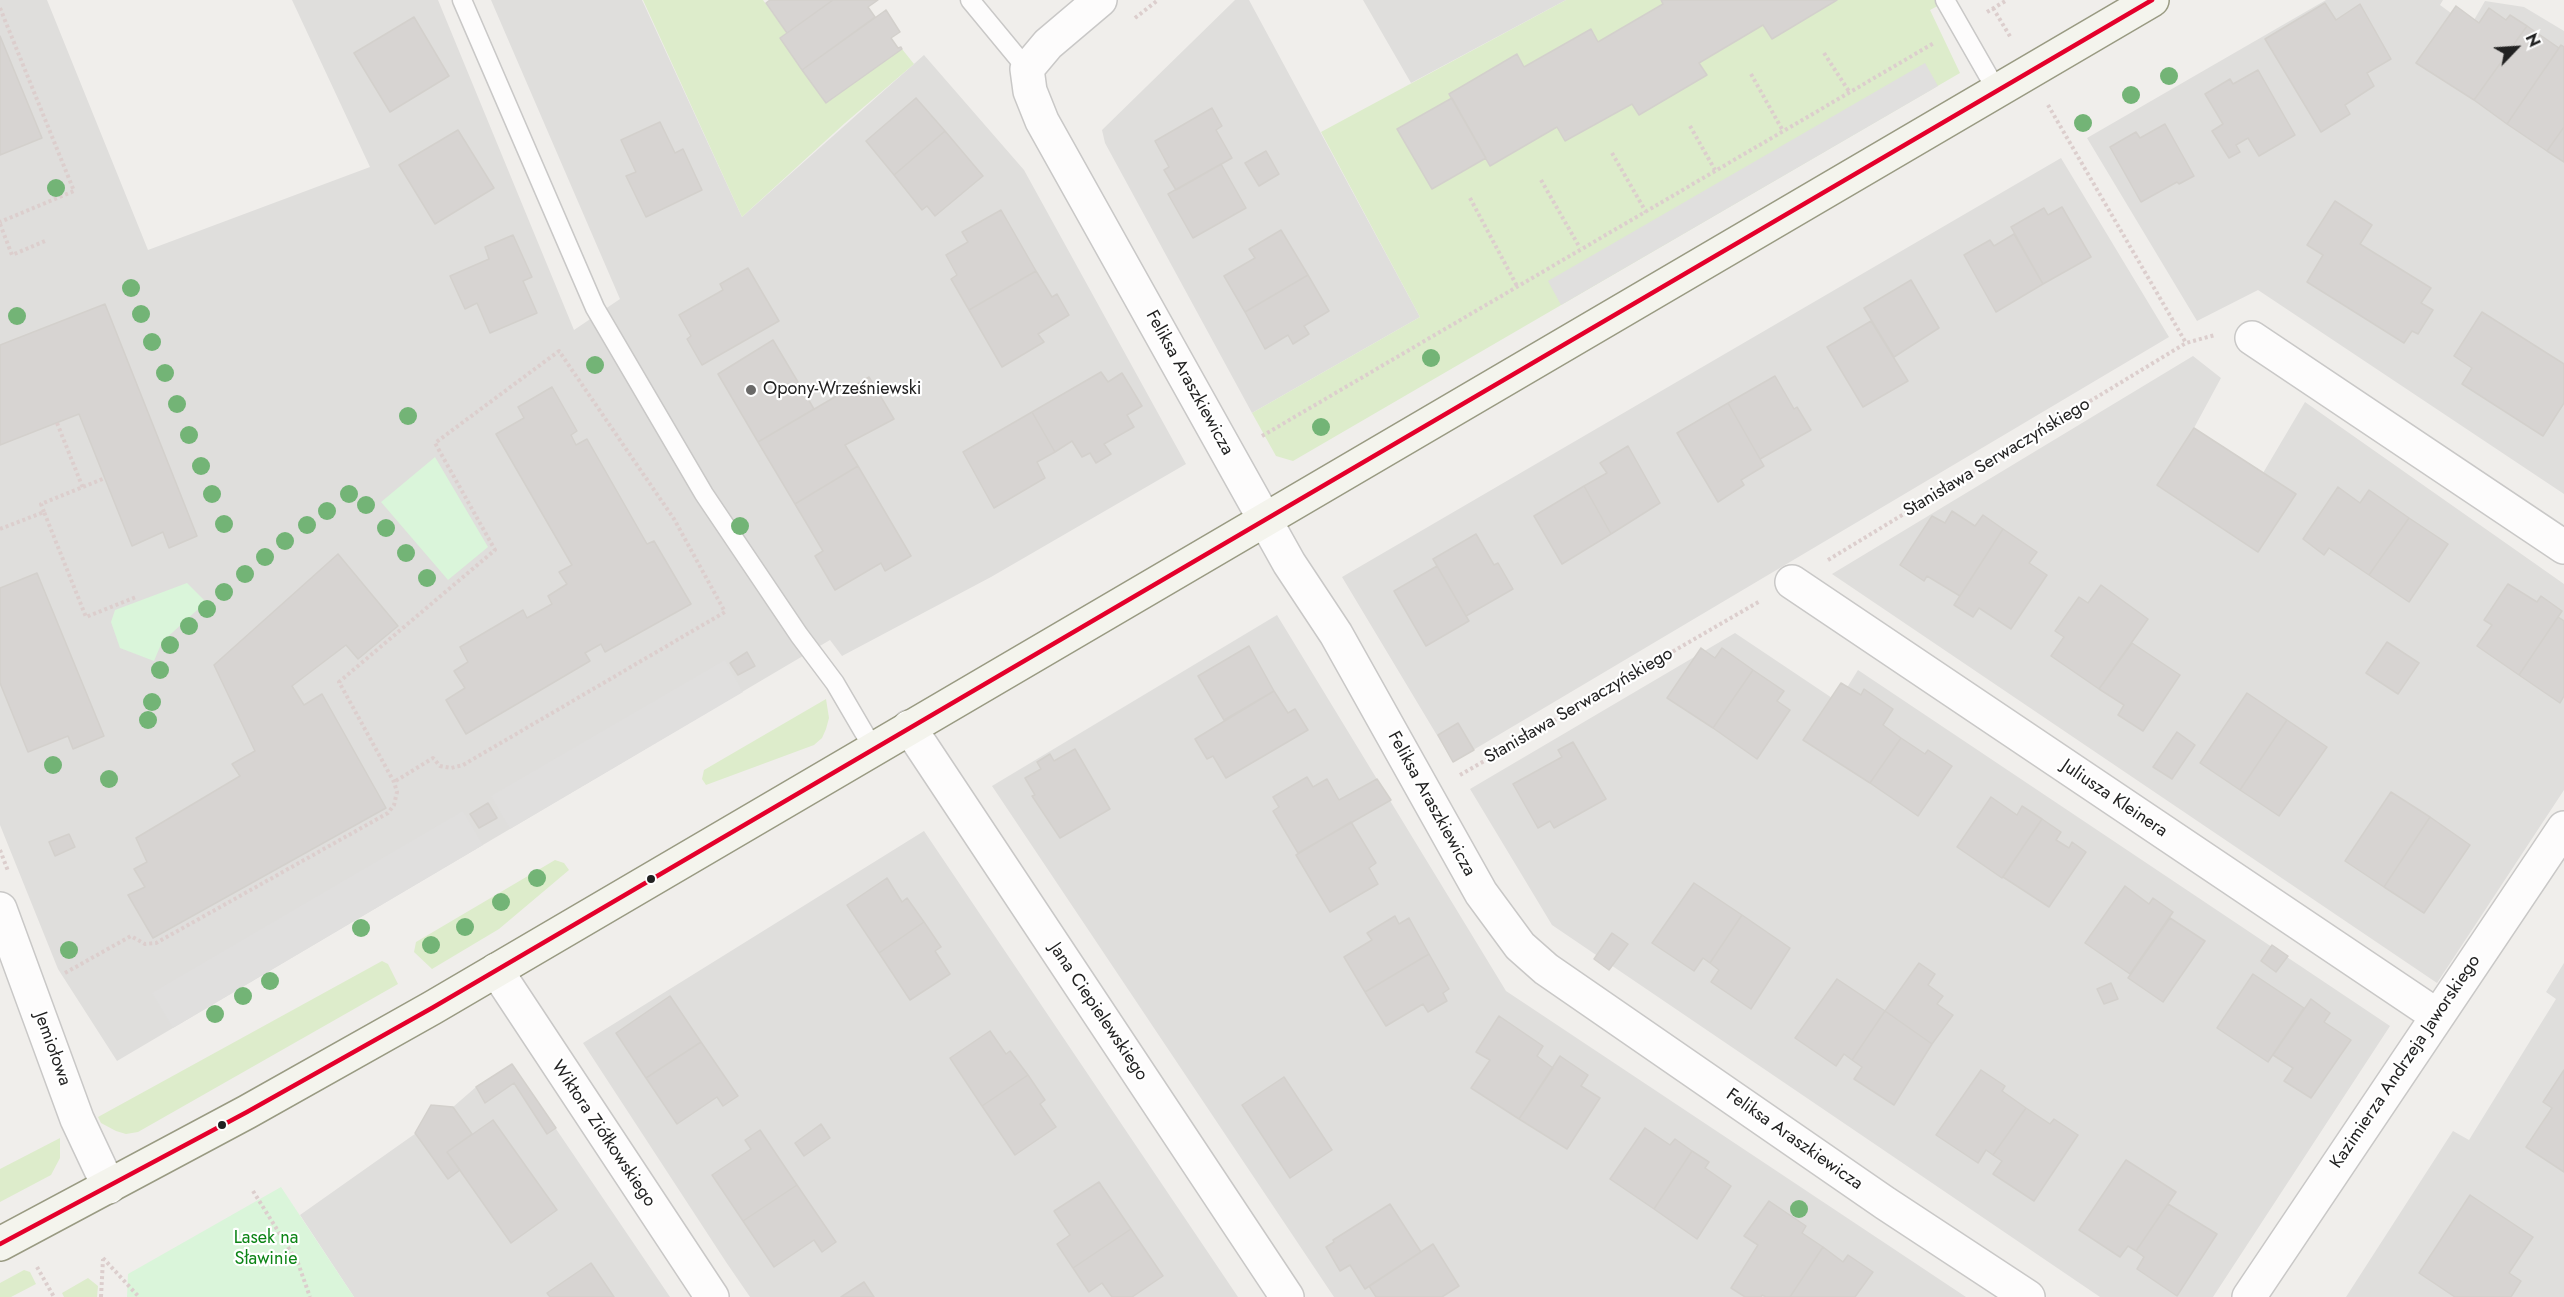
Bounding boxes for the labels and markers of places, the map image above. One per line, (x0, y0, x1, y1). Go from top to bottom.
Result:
place label: Opony-Wrześniewski (763, 379, 921, 401)
marker: Opony-Wrześniewski (744, 383, 758, 397)
unlabelled marker (645, 873, 657, 885)
unlabelled marker (216, 1119, 228, 1131)

